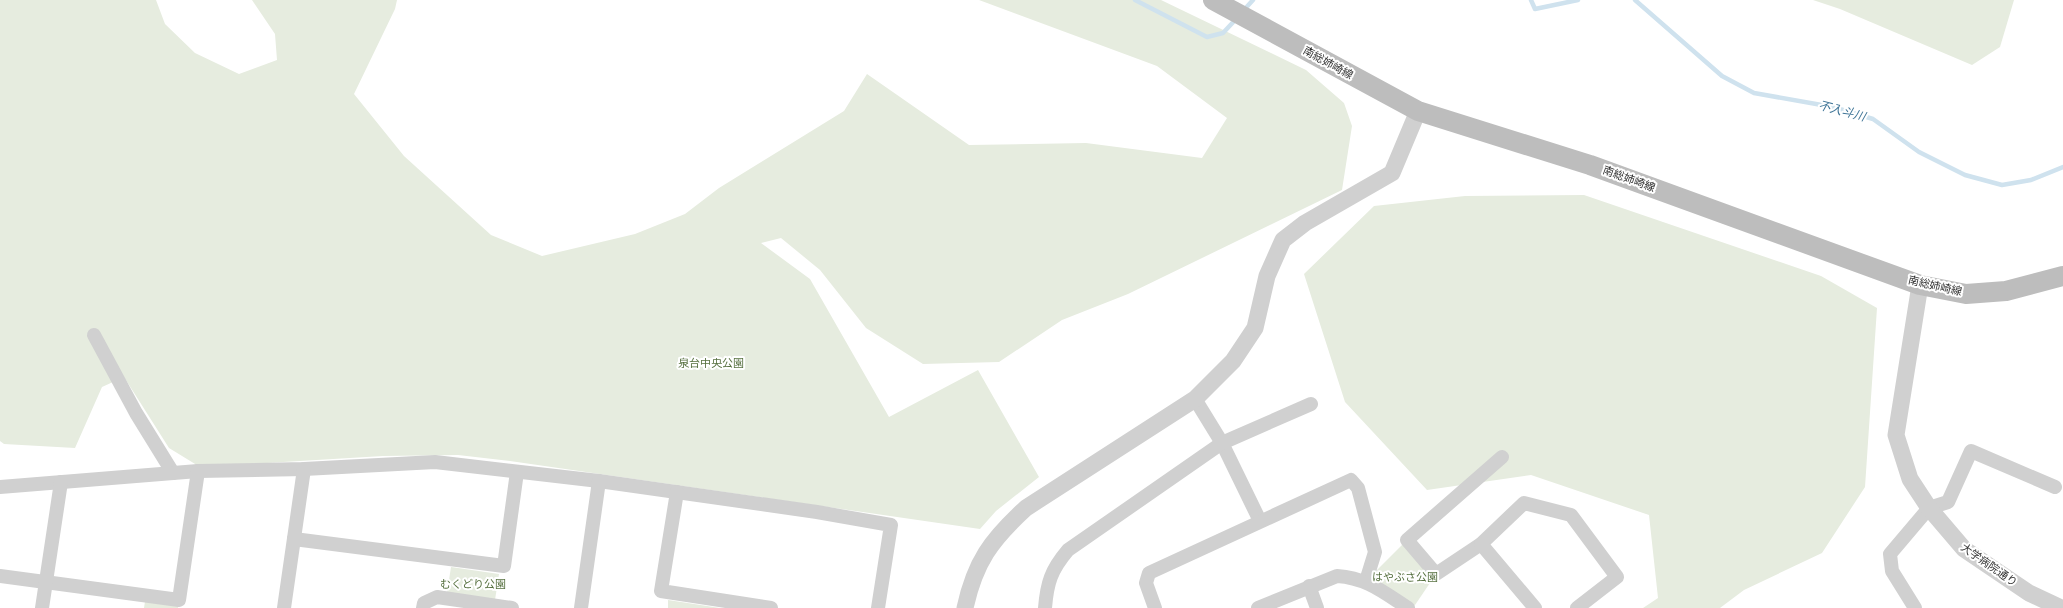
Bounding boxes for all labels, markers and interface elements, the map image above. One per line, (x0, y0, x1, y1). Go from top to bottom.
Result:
street label: 南総姉崎線 (1301, 44, 1355, 82)
water label: 不入斗川 (1817, 98, 1869, 124)
street label: 南総姉崎線 (1601, 163, 1657, 195)
street label: 南総姉崎線 (1907, 273, 1963, 299)
park label: 泉台中央公園 (678, 357, 744, 370)
street label: 大学病院通り (1958, 541, 2020, 589)
park label: はやぶさ公園 (1372, 571, 1438, 584)
park label: むくどり公園 (440, 578, 506, 591)

